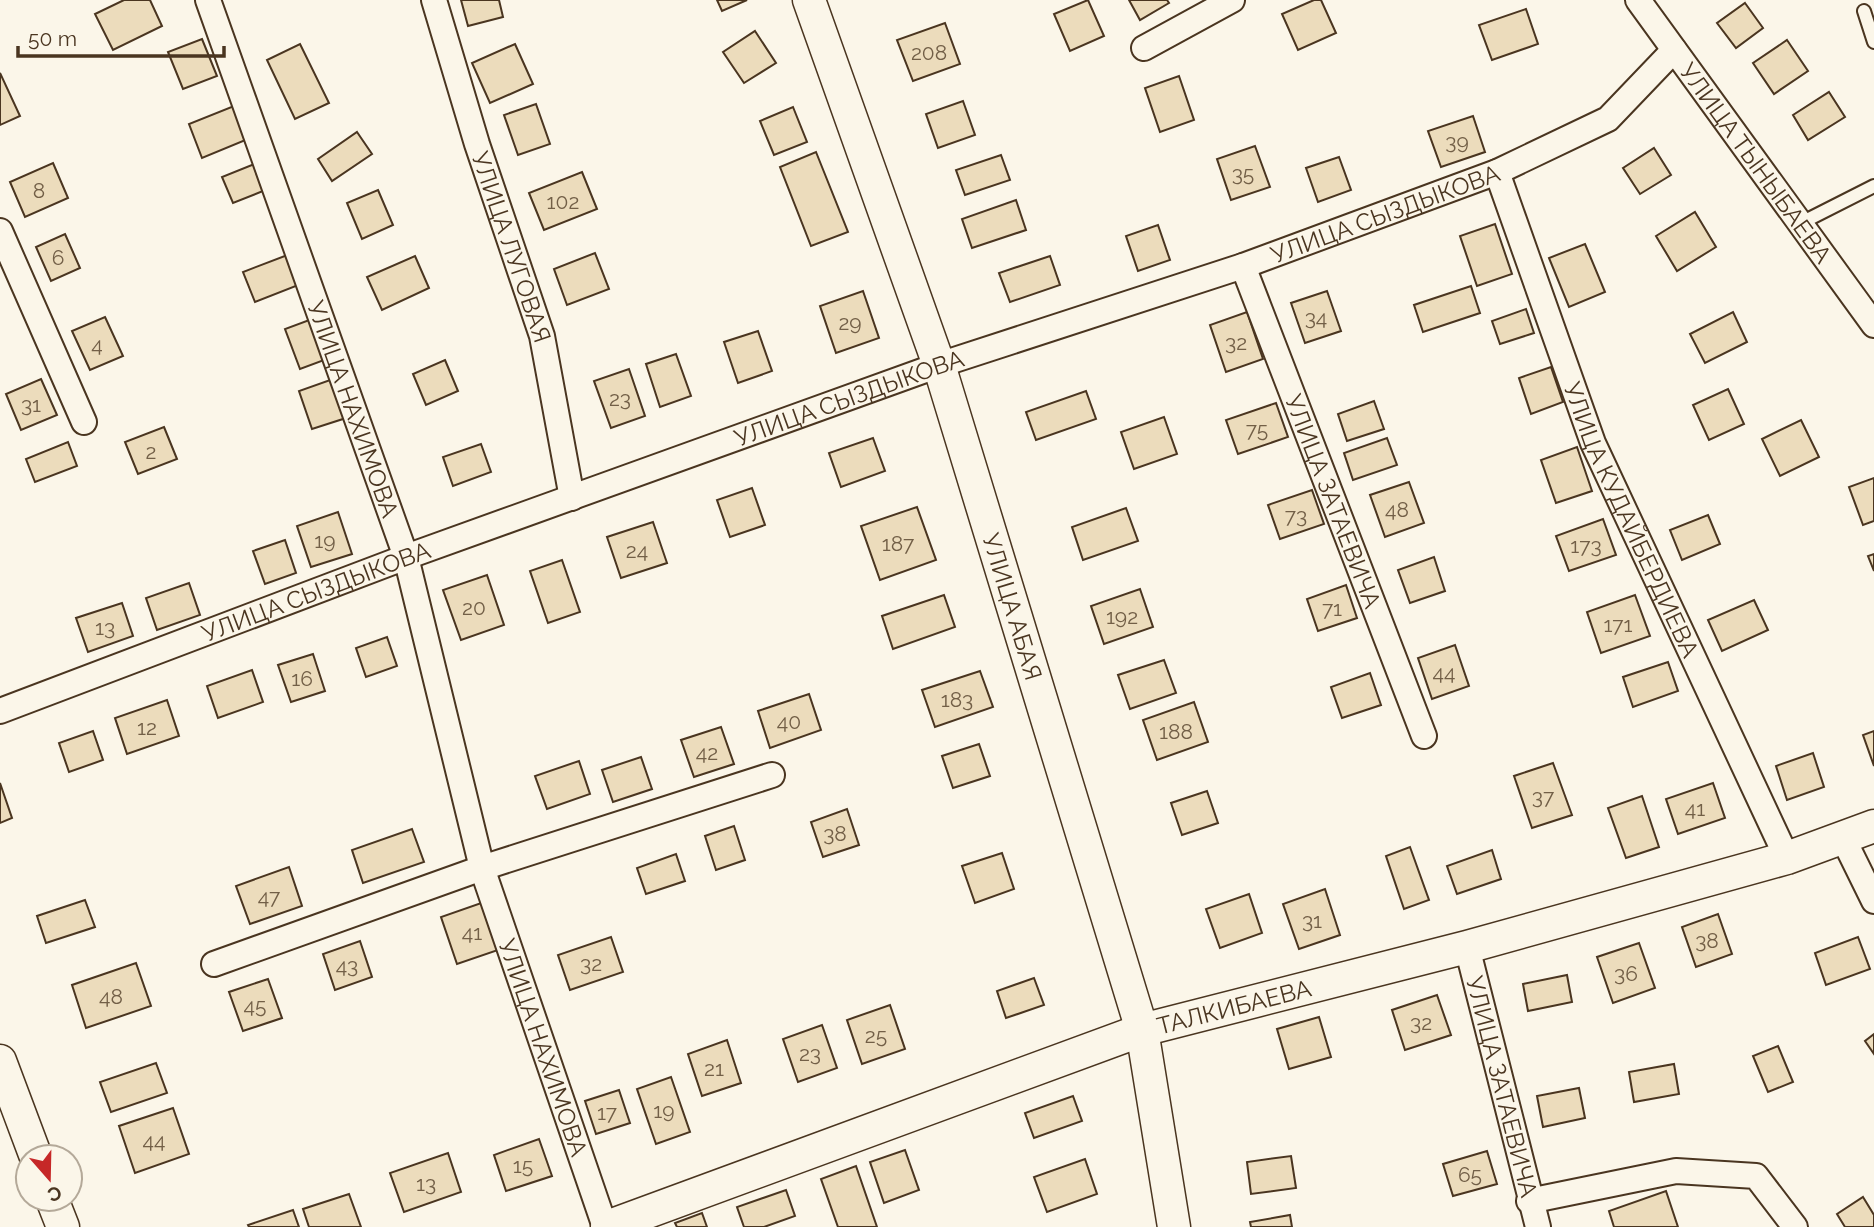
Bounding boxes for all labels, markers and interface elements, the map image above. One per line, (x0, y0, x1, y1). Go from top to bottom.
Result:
scale bar (18, 14, 224, 58)
text: 50 m (28, 26, 77, 51)
house number: 208 (911, 40, 947, 65)
street label: УЛИЦА ТЫНЫБАЕВА (1674, 57, 1838, 268)
house number: 39 (1445, 129, 1469, 154)
street label: УЛИЦА ЛУГОВАЯ (466, 148, 558, 346)
street label: УЛИЦА СЫЗДЫКОВА (1267, 158, 1504, 269)
house number: 35 (1232, 161, 1254, 186)
house number: 8 (33, 178, 45, 203)
house number: 102 (547, 189, 579, 214)
house number: 6 (52, 245, 64, 270)
street label: УЛИЦА НАХИМОВА (302, 297, 405, 521)
house number: 34 (1305, 305, 1327, 330)
house number: 29 (838, 310, 862, 335)
house number: 32 (1225, 330, 1247, 355)
house number: 4 (91, 332, 103, 357)
street label: УЛИЦА СЫЗДЫКОВА (730, 343, 967, 452)
street label: УЛИЦА КУДАЙБЕРДИЕВА (1558, 378, 1706, 662)
house number: 23 (609, 386, 631, 411)
street label: УЛИЦА ЗАТАЕВИЧА (1279, 390, 1388, 612)
house number: 31 (21, 392, 41, 417)
house number: 75 (1246, 417, 1268, 442)
house number: 2 (146, 439, 156, 464)
house number: 48 (1385, 497, 1409, 522)
house number: 73 (1285, 503, 1307, 528)
house number: 19 (314, 528, 336, 553)
street label: УЛИЦА АБАЯ (977, 530, 1049, 683)
house number: 187 (882, 531, 915, 556)
house number: 173 (1570, 533, 1602, 558)
street label: УЛИЦА СЫЗДЫКОВА (198, 535, 434, 648)
house number: 24 (626, 538, 648, 563)
house number: 20 (462, 595, 486, 620)
house number: 71 (1322, 596, 1342, 621)
house number: 192 (1106, 604, 1138, 629)
house number: 171 (1603, 612, 1633, 637)
house number: 13 (95, 615, 115, 640)
house number: 44 (1433, 660, 1455, 685)
house number: 16 (291, 666, 313, 691)
house number: 183 (941, 687, 973, 712)
house number: 40 (777, 709, 801, 734)
house number: 12 (137, 715, 157, 740)
house number: 188 (1159, 719, 1193, 744)
house number: 42 (696, 740, 718, 765)
house number: 37 (1532, 784, 1555, 809)
house number: 41 (1685, 796, 1705, 821)
house number: 38 (823, 821, 847, 846)
house number: 47 (258, 884, 281, 909)
house number: 31 (1302, 908, 1322, 933)
house number: 41 (462, 920, 482, 945)
house number: 38 (1695, 928, 1719, 953)
street label: УЛИЦА НАХИМОВА (493, 935, 594, 1160)
house number: 32 (580, 951, 602, 976)
house number: 43 (336, 953, 358, 978)
house number: 36 (1614, 961, 1638, 986)
street label: ТАЛКИБАЕВА (1154, 973, 1314, 1040)
street label: УЛИЦА ЗАТАЕВИЧА (1460, 973, 1544, 1200)
house number: 48 (99, 984, 123, 1009)
house number: 45 (244, 993, 266, 1018)
house number: 32 (1410, 1010, 1432, 1035)
house number: 25 (865, 1023, 887, 1048)
house number: 23 (799, 1041, 821, 1066)
house number: 21 (704, 1056, 724, 1081)
house number: 19 (653, 1098, 675, 1123)
house number: 17 (597, 1100, 618, 1125)
house number: 44 (143, 1128, 165, 1153)
north arrow (14, 1143, 84, 1213)
house number: 15 (513, 1153, 533, 1178)
house number: 65 (1458, 1162, 1482, 1187)
house number: 13 (416, 1171, 436, 1196)
text: С (45, 1181, 65, 1207)

